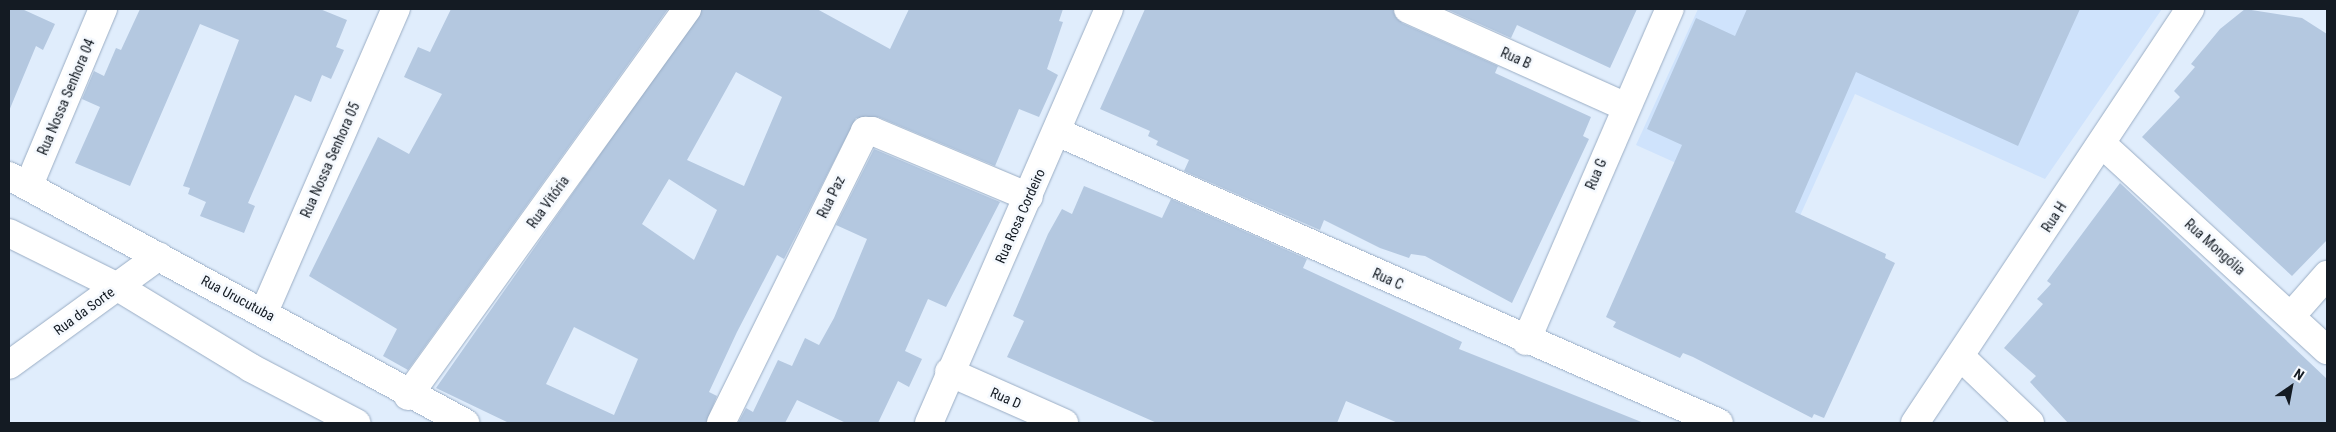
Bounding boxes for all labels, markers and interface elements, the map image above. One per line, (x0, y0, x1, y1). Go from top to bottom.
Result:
street label: Rua Nossa Senhora 04 (34, 36, 98, 158)
street label: Rua B (1498, 44, 1534, 72)
street label: Rua Nossa Senhora 05 (297, 100, 363, 220)
street label: Rua G (1582, 156, 1610, 192)
street label: Rua Rosa Cordeiro (992, 166, 1048, 266)
street label: Rua Vitória (523, 173, 573, 231)
street label: Rua Paz (814, 173, 848, 221)
street label: Rua H (2038, 199, 2070, 235)
street label: Rua Mongólia (2181, 215, 2249, 279)
street label: Rua C (1370, 265, 1406, 293)
street label: Rua Urucutuba (198, 272, 278, 324)
street label: Rua da Sorte (51, 283, 117, 339)
north arrow (2266, 362, 2316, 412)
text: N (2291, 365, 2307, 383)
street label: Rua D (988, 384, 1024, 412)

